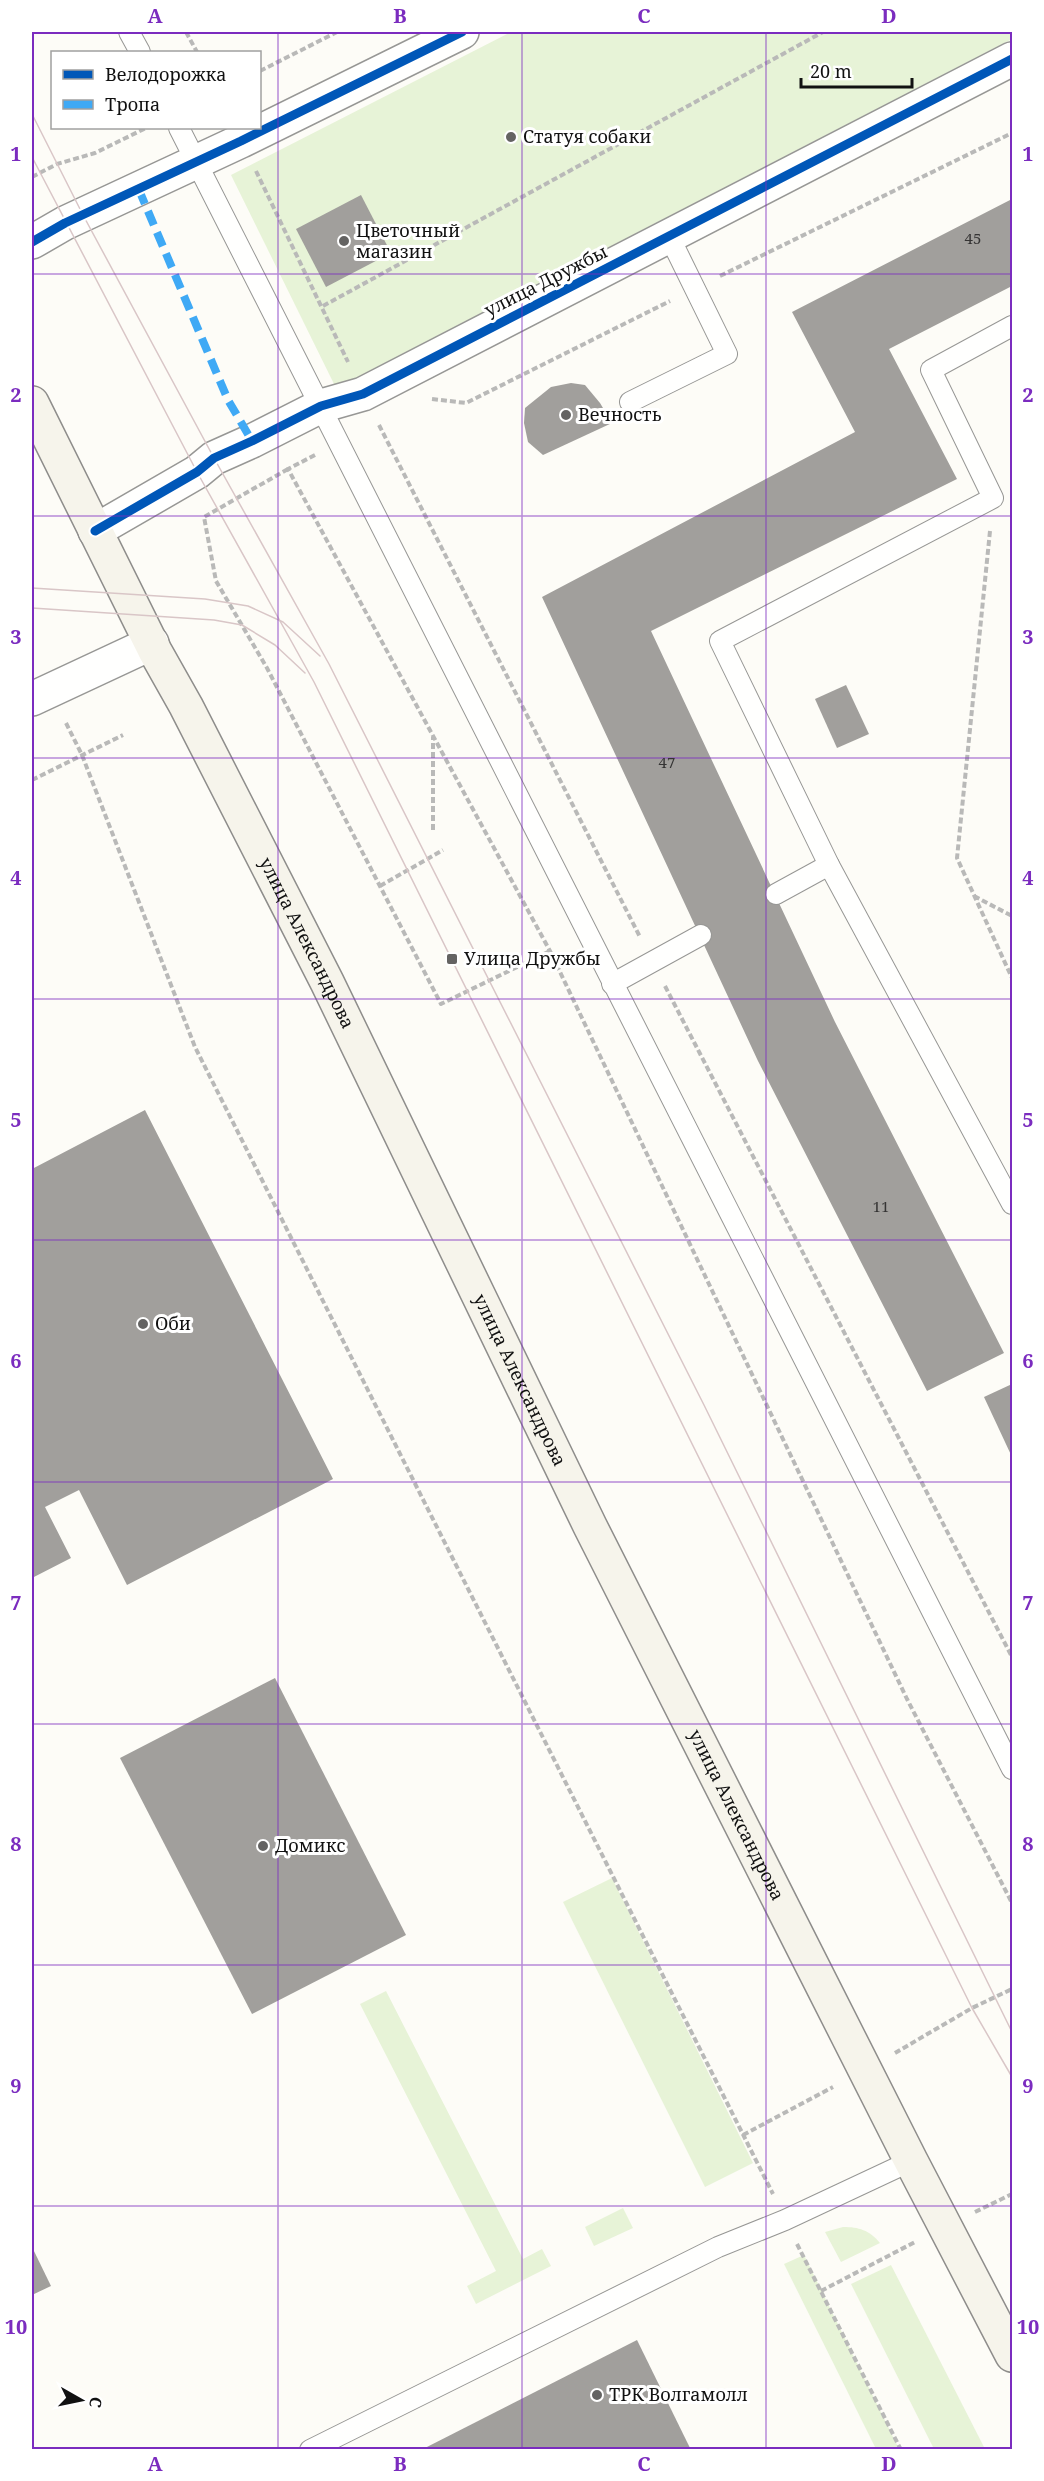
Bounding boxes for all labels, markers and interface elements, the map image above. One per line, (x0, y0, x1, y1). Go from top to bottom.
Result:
text: A (147, 2, 163, 29)
text: B (393, 2, 407, 29)
text: C (637, 2, 651, 29)
text: D (881, 2, 897, 29)
legend (51, 51, 261, 129)
scale bar (801, 51, 912, 89)
text: 20 m (810, 59, 852, 83)
text: Велодорожка (105, 62, 227, 86)
text: Тропа (105, 92, 160, 116)
place label: Статуя собаки (523, 124, 651, 148)
marker: Статуя собаки (504, 130, 518, 144)
text: 1 (10, 140, 22, 167)
text: 1 (1022, 140, 1034, 167)
place label: Цветочный магазин (356, 218, 460, 263)
house number: 45 (965, 228, 981, 248)
marker: Цветочный магазин (337, 234, 351, 248)
street label: улица Дружбы (480, 239, 611, 321)
text: 2 (10, 381, 22, 408)
text: 2 (1022, 381, 1034, 408)
place label: Вечность (578, 402, 662, 426)
marker: Вечность (559, 408, 573, 422)
text: 3 (10, 623, 22, 650)
text: 3 (1022, 623, 1034, 650)
house number: 47 (659, 752, 675, 772)
street label: улица Александрова (254, 853, 361, 1032)
text: 4 (10, 864, 22, 891)
text: 4 (1022, 864, 1034, 891)
place label: Улица Дружбы (464, 946, 601, 970)
marker: Улица Дружбы (445, 952, 459, 966)
text: 5 (10, 1106, 22, 1133)
text: 5 (1022, 1106, 1034, 1133)
house number: 11 (873, 1196, 889, 1216)
street label: улица Александрова (468, 1289, 572, 1470)
place label: Оби (155, 1311, 191, 1335)
marker: Оби (136, 1317, 150, 1331)
text: 6 (10, 1347, 22, 1374)
text: 6 (1022, 1347, 1034, 1374)
text: 7 (10, 1589, 22, 1616)
text: 7 (1022, 1589, 1034, 1616)
street label: улица Александрова (684, 1725, 790, 1904)
text: 8 (10, 1830, 22, 1857)
text: 8 (1022, 1830, 1034, 1857)
place label: Домикс (275, 1833, 345, 1857)
marker: Домикс (256, 1839, 270, 1853)
text: 9 (10, 2072, 22, 2099)
text: 9 (1022, 2072, 1034, 2099)
text: 10 (5, 2313, 27, 2340)
text: 10 (1017, 2313, 1039, 2340)
north arrow (51, 2370, 111, 2430)
place label: ТРК Волгамолл (609, 2382, 748, 2406)
marker: ТРК Волгамолл (590, 2388, 604, 2402)
text: С (84, 2395, 108, 2409)
text: A (147, 2450, 163, 2477)
text: B (393, 2450, 407, 2477)
text: C (637, 2450, 651, 2477)
text: D (881, 2450, 897, 2477)

